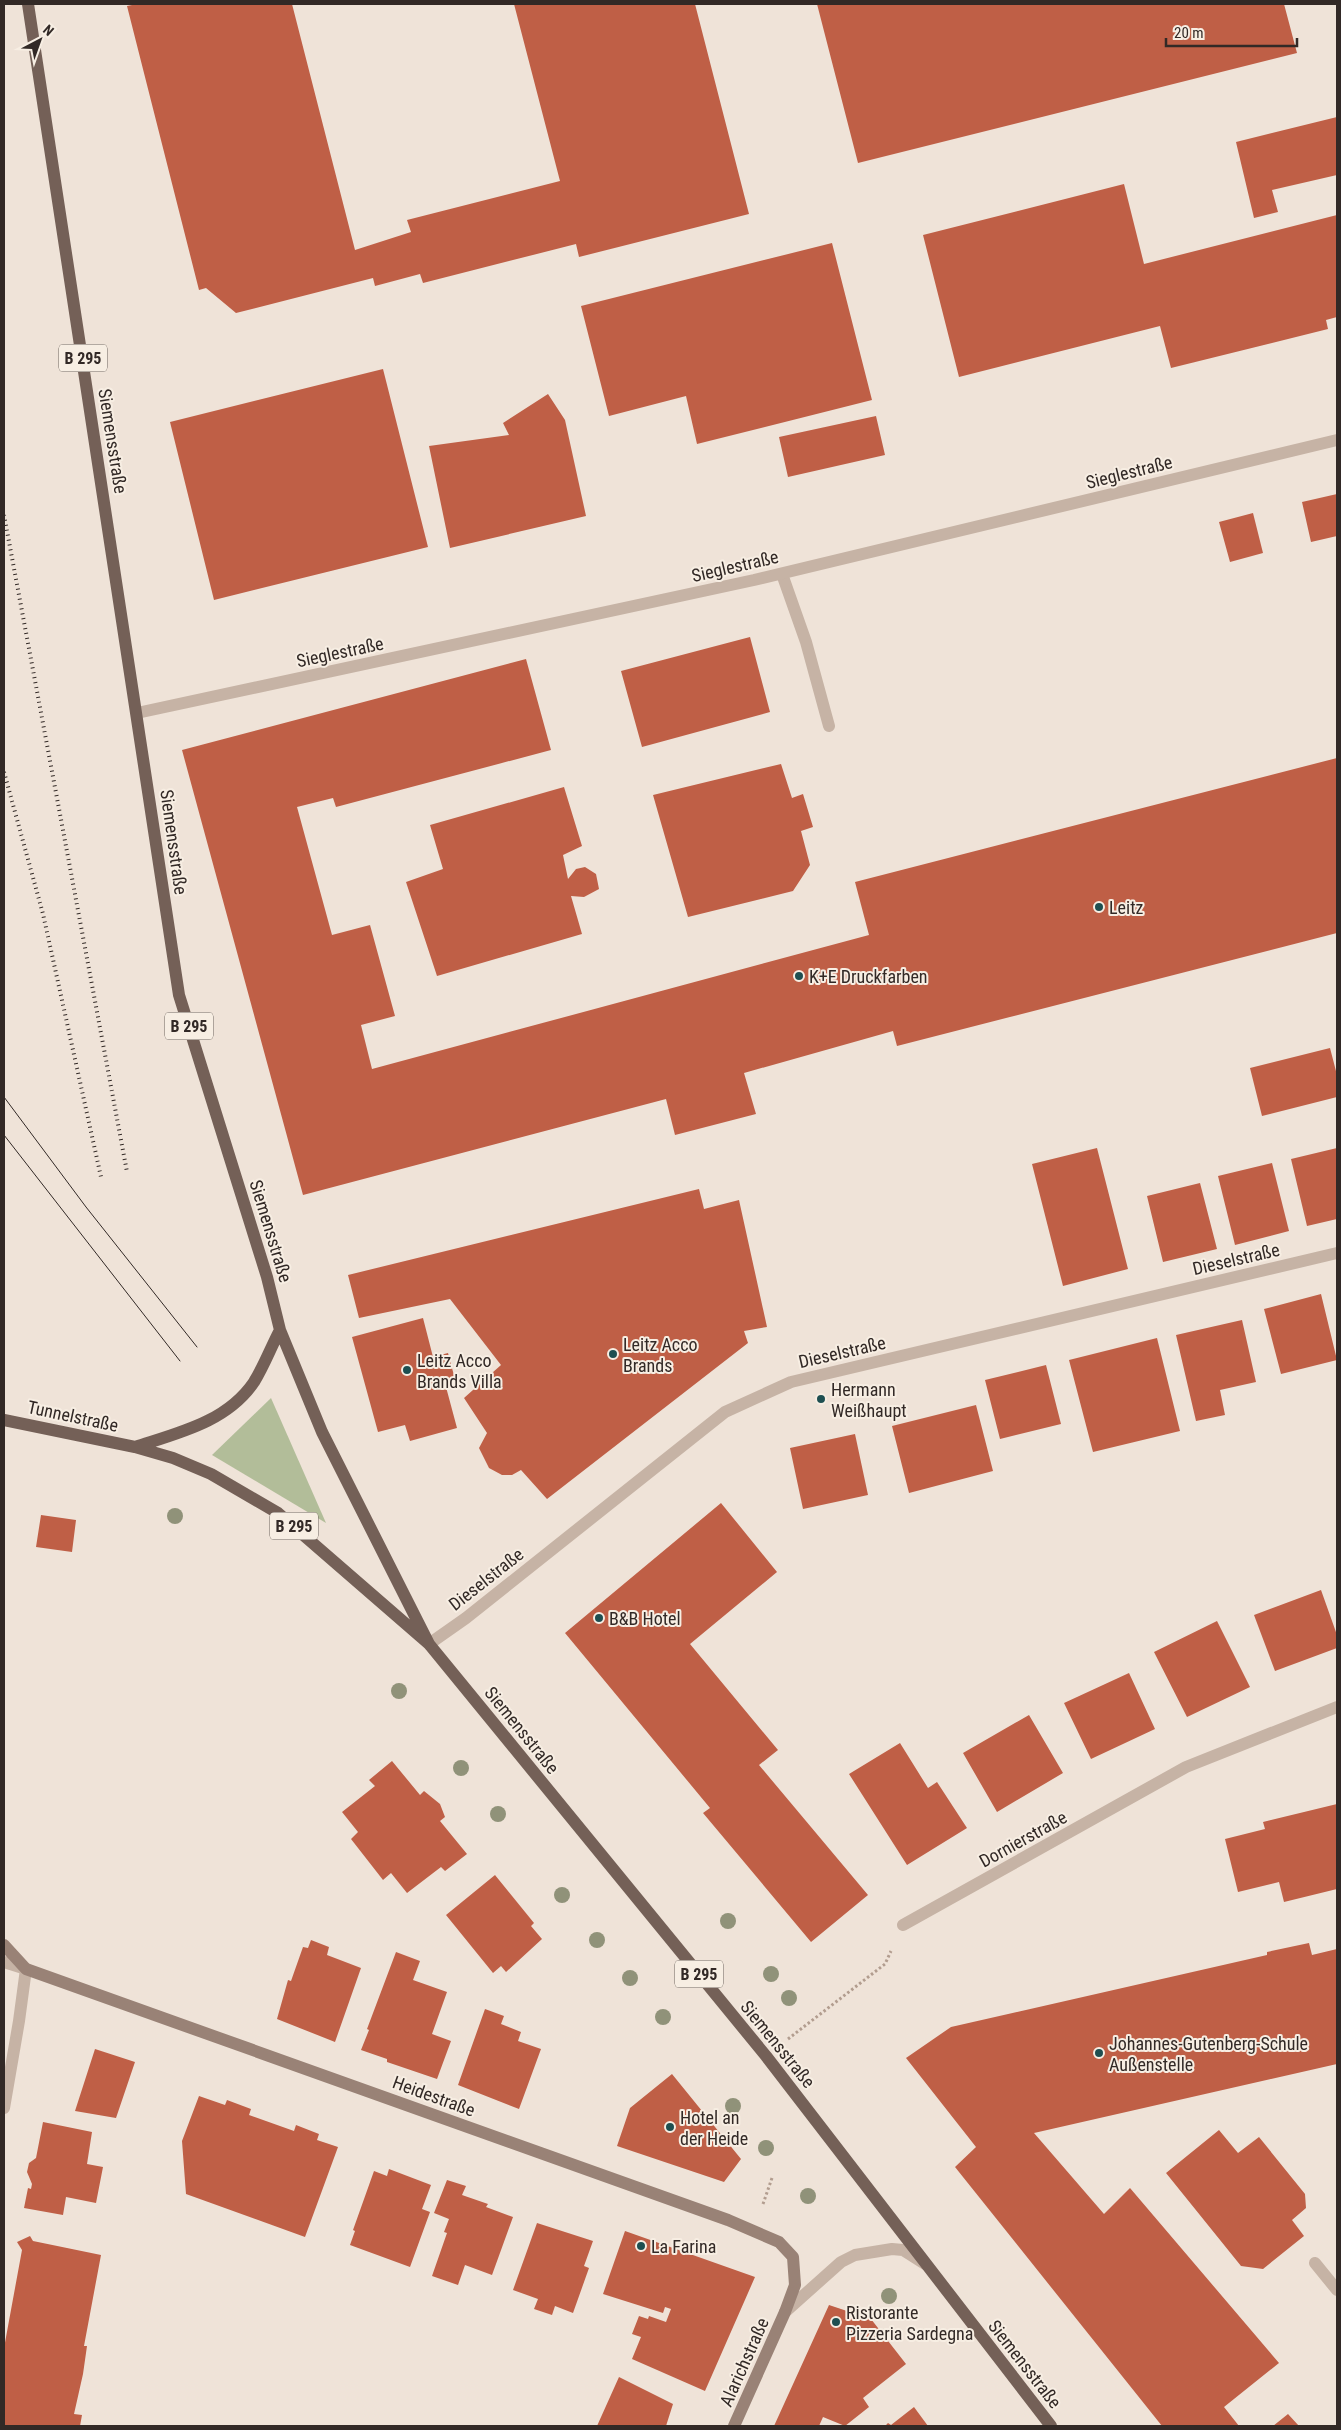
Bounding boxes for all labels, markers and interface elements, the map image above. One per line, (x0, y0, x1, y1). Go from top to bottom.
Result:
north arrow (15, 15, 65, 65)
scale bar (1166, 15, 1297, 47)
text: N (40, 21, 57, 39)
text: 20 m (1174, 24, 1204, 42)
road number: B 295 (59, 344, 107, 372)
street label: Siemensstraße (94, 387, 132, 495)
street label: Sieglestraße (1084, 451, 1174, 493)
street label: Sieglestraße (690, 546, 780, 586)
street label: Sieglestraße (295, 633, 385, 671)
street label: Siemensstraße (156, 788, 192, 896)
place label: Leitz (1109, 897, 1143, 918)
marker: Leitz (1093, 901, 1105, 913)
place label: K+E Druckfarben (809, 966, 928, 987)
marker: K+E Druckfarben (793, 970, 805, 982)
road number: B 295 (165, 1012, 213, 1040)
street label: Siemensstraße (245, 1177, 297, 1285)
street label: Dieselstraße (1190, 1239, 1282, 1279)
street label: Dieselstraße (796, 1332, 888, 1372)
place label: Leitz Acco Brands (623, 1334, 698, 1376)
marker: Leitz Acco Brands (607, 1348, 619, 1360)
place label: Leitz Acco Brands Villa (417, 1350, 502, 1392)
marker: Leitz Acco Brands Villa (401, 1364, 413, 1376)
place label: Hermann Weißhaupt (831, 1379, 907, 1421)
marker: Hermann Weißhaupt (815, 1393, 827, 1405)
street label: Tunnelstraße (26, 1396, 120, 1436)
road number: B 295 (270, 1512, 318, 1540)
street label: Dieselstraße (445, 1543, 527, 1615)
place label: B&B Hotel (609, 1608, 681, 1629)
marker: B&B Hotel (593, 1612, 605, 1624)
street label: Siemensstraße (481, 1682, 563, 1778)
street label: Dornierstraße (976, 1806, 1070, 1872)
road number: B 295 (675, 1960, 723, 1988)
street label: Siemensstraße (737, 1996, 819, 2092)
place label: Johannes-Gutenberg-Schule Außenstelle (1109, 2033, 1308, 2075)
marker: Johannes-Gutenberg-Schule Außenstelle (1093, 2047, 1105, 2059)
street label: Heidestraße (390, 2071, 478, 2121)
place label: Hotel an der Heide (680, 2107, 748, 2149)
marker: Hotel an der Heide (664, 2121, 676, 2133)
place label: La Farina (651, 2236, 716, 2257)
marker: La Farina (635, 2240, 647, 2252)
place label: Ristorante Pizzeria Sardegna (846, 2302, 973, 2344)
street label: Alarichstraße (715, 2314, 773, 2410)
marker: Ristorante Pizzeria Sardegna (830, 2316, 842, 2328)
street label: Siemensstraße (984, 2316, 1066, 2412)

